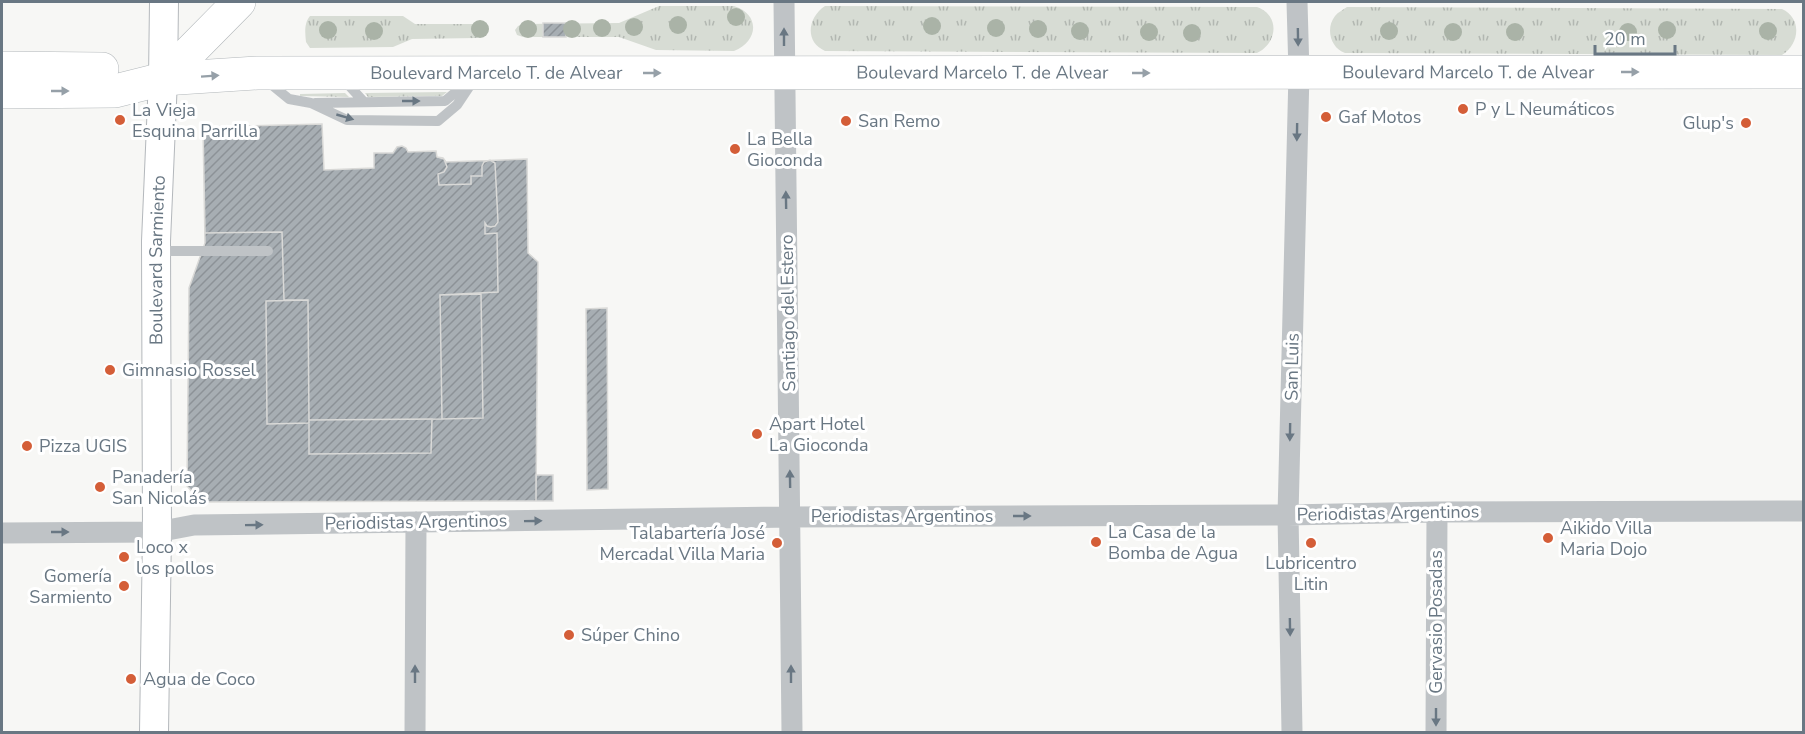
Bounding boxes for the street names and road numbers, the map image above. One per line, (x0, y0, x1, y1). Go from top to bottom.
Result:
street label: Boulevard Marcelo T. de Alvear (856, 60, 1109, 85)
street label: Boulevard Marcelo T. de Alvear (1342, 60, 1595, 84)
street label: Boulevard Marcelo T. de Alvear (370, 61, 623, 85)
street label: Boulevard Sarmiento (144, 175, 171, 345)
street label: Santiago del Estero (775, 234, 801, 392)
street label: San Luis (1279, 333, 1305, 401)
street label: Periodistas Argentinos (1296, 499, 1480, 527)
street label: Periodistas Argentinos (811, 504, 993, 528)
street label: Periodistas Argentinos (324, 508, 508, 536)
street label: Gervasio Posadas (1424, 550, 1448, 694)

